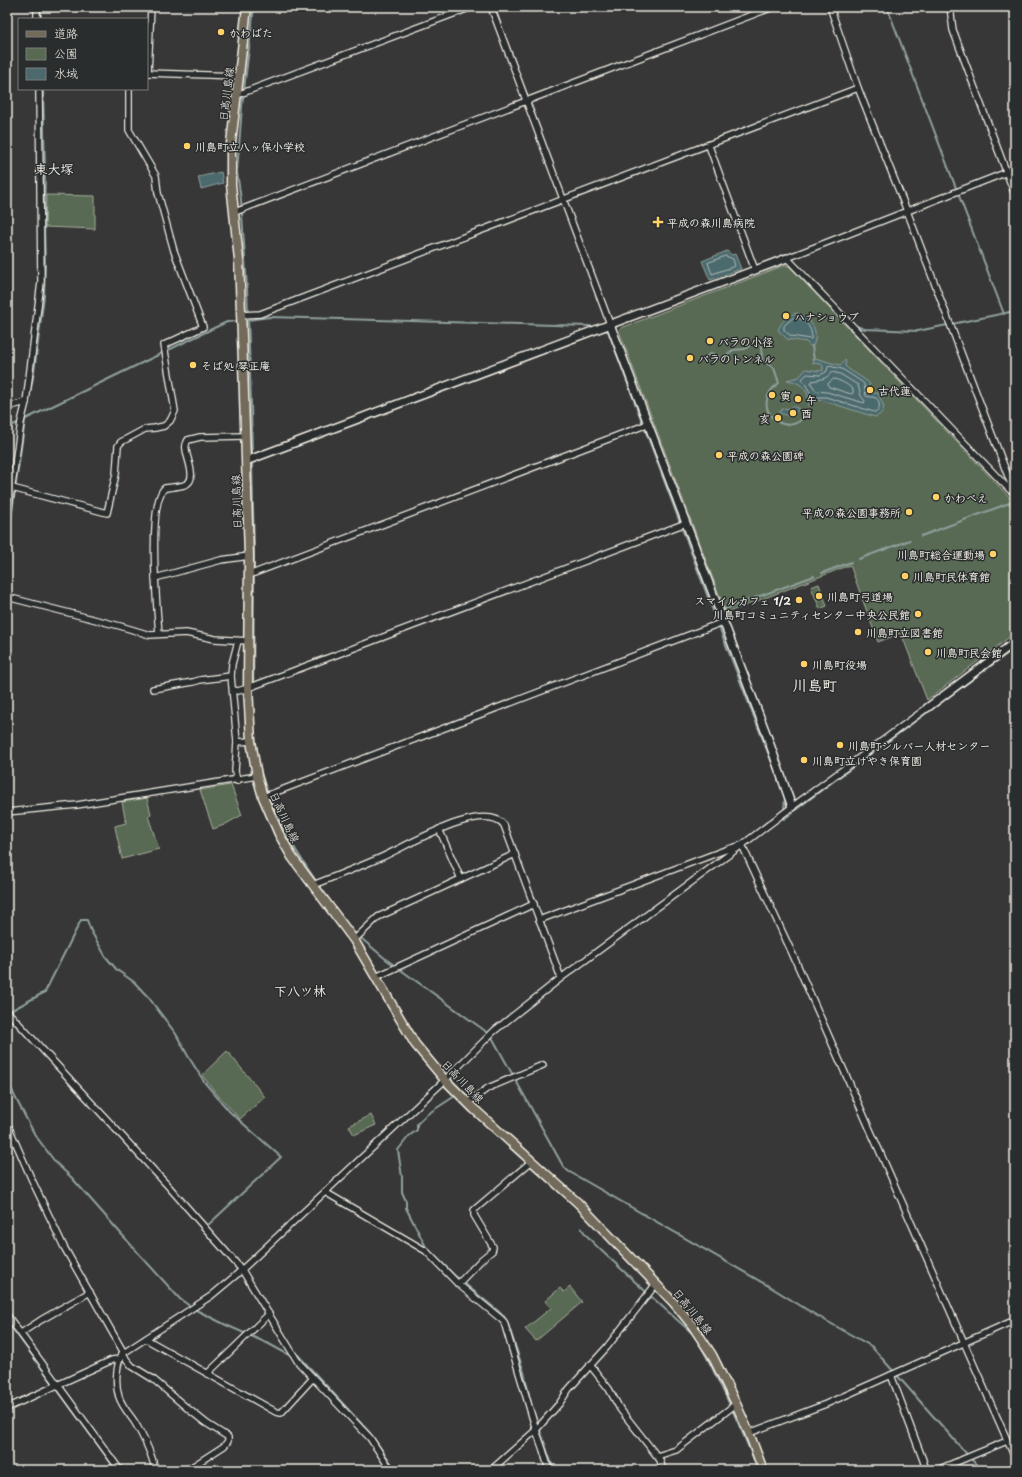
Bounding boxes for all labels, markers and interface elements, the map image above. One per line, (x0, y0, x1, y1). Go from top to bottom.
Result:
legend (18, 18, 148, 90)
text: 道路 (54, 24, 78, 42)
place label: かわばた (229, 24, 273, 41)
marker: かわばた (216, 27, 226, 37)
text: 公園 (54, 44, 78, 62)
text: 水域 (54, 64, 78, 82)
street label: 日高川島線 (214, 66, 238, 122)
place label: 川島町立八ッ保小学校 (195, 138, 305, 155)
marker: 川島町立八ッ保小学校 (182, 141, 192, 151)
district label: 東大塚 (34, 159, 74, 178)
place label: 平成の森川島病院 (667, 214, 755, 231)
marker: 平成の森川島病院 (652, 216, 664, 228)
place label: ハナショウブ (794, 308, 859, 325)
marker: ハナショウブ (781, 311, 791, 321)
place label: バラの小径 (718, 333, 773, 350)
marker: バラの小径 (705, 336, 715, 346)
place label: バラのトンネル (698, 350, 775, 367)
marker: バラのトンネル (685, 353, 695, 363)
place label: そば処 琴正庵 (201, 357, 271, 374)
marker: そば処 琴正庵 (188, 360, 198, 370)
place label: 古代蓮 (878, 382, 911, 399)
marker: 古代蓮 (865, 385, 875, 395)
place label: 寅 (780, 387, 791, 404)
marker: 寅 (767, 390, 777, 400)
place label: 午 (806, 391, 817, 408)
marker: 午 (793, 394, 803, 404)
place label: 酉 (801, 405, 812, 422)
marker: 酉 (788, 408, 798, 418)
place label: 亥 (759, 410, 770, 427)
marker: 亥 (773, 413, 783, 423)
place label: 平成の森公園碑 (727, 447, 804, 464)
marker: 平成の森公園碑 (714, 450, 724, 460)
street label: 日高川島線 (227, 474, 245, 530)
place label: かわべえ (944, 489, 988, 506)
marker: かわべえ (931, 492, 941, 502)
place label: 平成の森公園事務所 (802, 504, 901, 521)
marker: 平成の森公園事務所 (904, 507, 914, 517)
place label: 川島町総合運動場 (897, 546, 985, 563)
marker: 川島町総合運動場 (988, 549, 998, 559)
place label: 川島町民体育館 (913, 568, 990, 585)
marker: 川島町民体育館 (900, 571, 910, 581)
place label: 川島町弓道場 (827, 588, 893, 605)
marker: 川島町弓道場 (814, 591, 824, 601)
place label: スマイルカフェ 1/2 (694, 592, 791, 609)
marker: スマイルカフェ 1/2 (794, 595, 804, 605)
place label: 川島町コミュニティセンター中央公民館 (713, 606, 910, 623)
marker: 川島町コミュニティセンター中央公民館 (913, 609, 923, 619)
place label: 川島町立図書館 (866, 624, 943, 641)
marker: 川島町立図書館 (853, 627, 863, 637)
place label: 川島町民会館 (936, 644, 1002, 661)
marker: 川島町民会館 (923, 647, 933, 657)
place label: 川島町役場 (812, 656, 867, 673)
marker: 川島町役場 (799, 659, 809, 669)
district label: 川島町 (792, 673, 838, 696)
place label: 川島町シルバー人材センター (848, 737, 990, 754)
marker: 川島町シルバー人材センター (835, 740, 845, 750)
place label: 川島町立けやき保育園 (812, 752, 922, 769)
marker: 川島町立けやき保育園 (799, 755, 809, 765)
street label: 日高川島線 (266, 788, 304, 846)
district label: 下八ツ林 (274, 981, 326, 1000)
street label: 日高川島線 (438, 1055, 488, 1107)
street label: 日高川島線 (669, 1284, 717, 1338)

